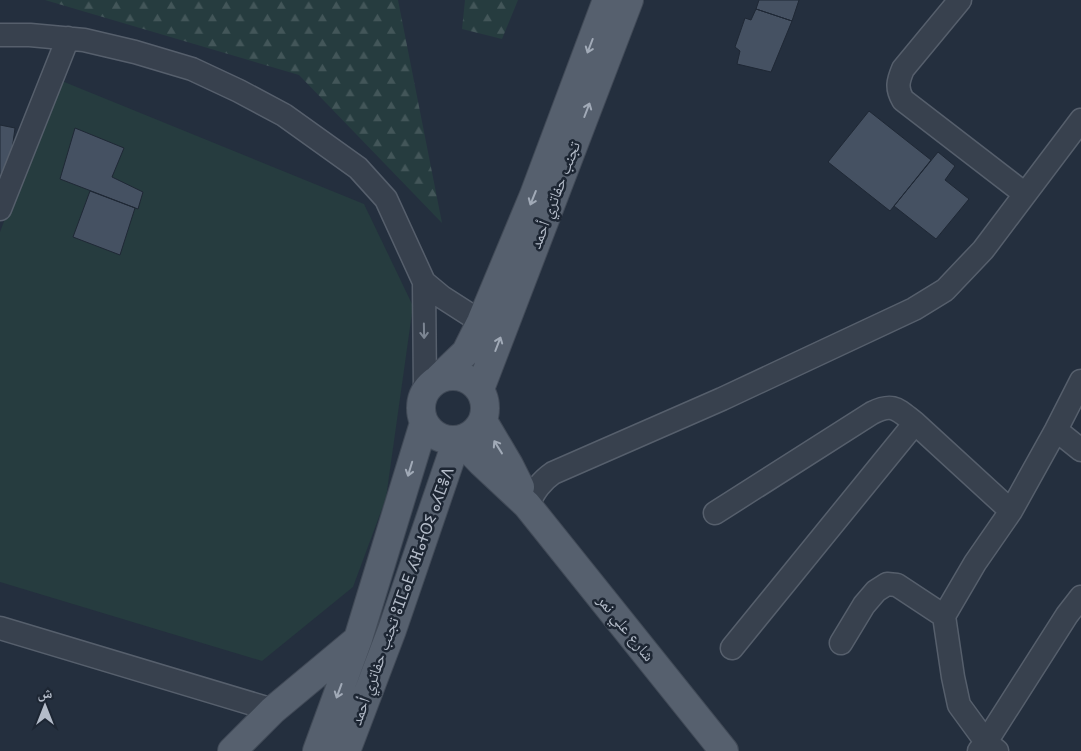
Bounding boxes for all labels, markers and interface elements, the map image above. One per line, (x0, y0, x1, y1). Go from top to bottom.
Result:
one-way arrow (585, 37, 594, 53)
one-way arrow (583, 103, 593, 118)
street label: تجنب حفاتري أحمد (526, 139, 587, 252)
one-way arrow (527, 190, 537, 205)
one-way arrow (420, 323, 429, 339)
one-way arrow (494, 336, 503, 352)
one-way arrow (492, 440, 503, 454)
one-way arrow (404, 461, 414, 477)
street label: تجنب حفاتري أحمد ⵓⵊⵎⴰⴹ ⵃⴼⴰⵜⵔⵉ ⴰⵃⵎⴻⴷ (347, 464, 461, 729)
street label: شارع علي نمر (591, 591, 658, 667)
north arrow (20, 681, 70, 731)
one-way arrow (334, 683, 343, 698)
text: ش (38, 685, 53, 702)

